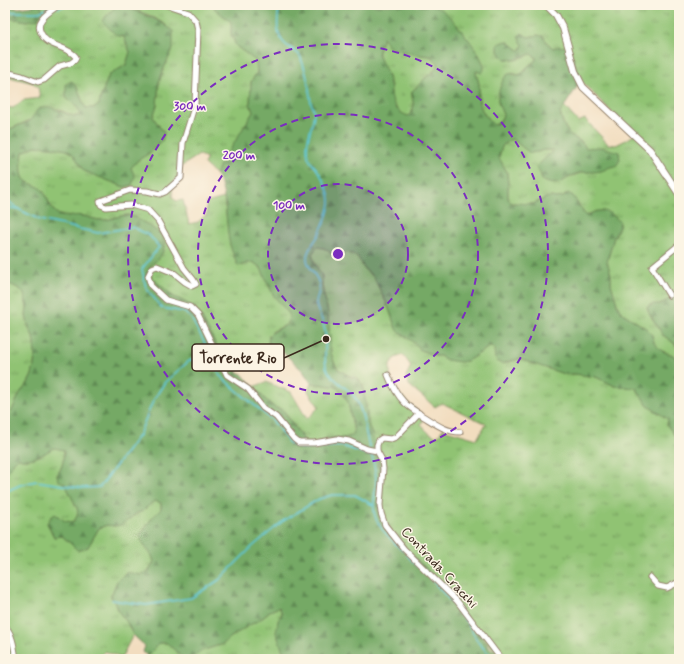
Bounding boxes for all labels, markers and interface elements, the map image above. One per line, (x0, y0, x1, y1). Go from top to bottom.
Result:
text: 300 m (174, 99, 207, 115)
text: 200 m (223, 148, 256, 164)
text: 100 m (273, 198, 306, 214)
centre of rings (331, 247, 345, 261)
callout: Torrente Rio (192, 344, 284, 371)
text: Torrente Rio (199, 349, 277, 369)
street label: Contrada Cracchi (397, 523, 482, 612)

